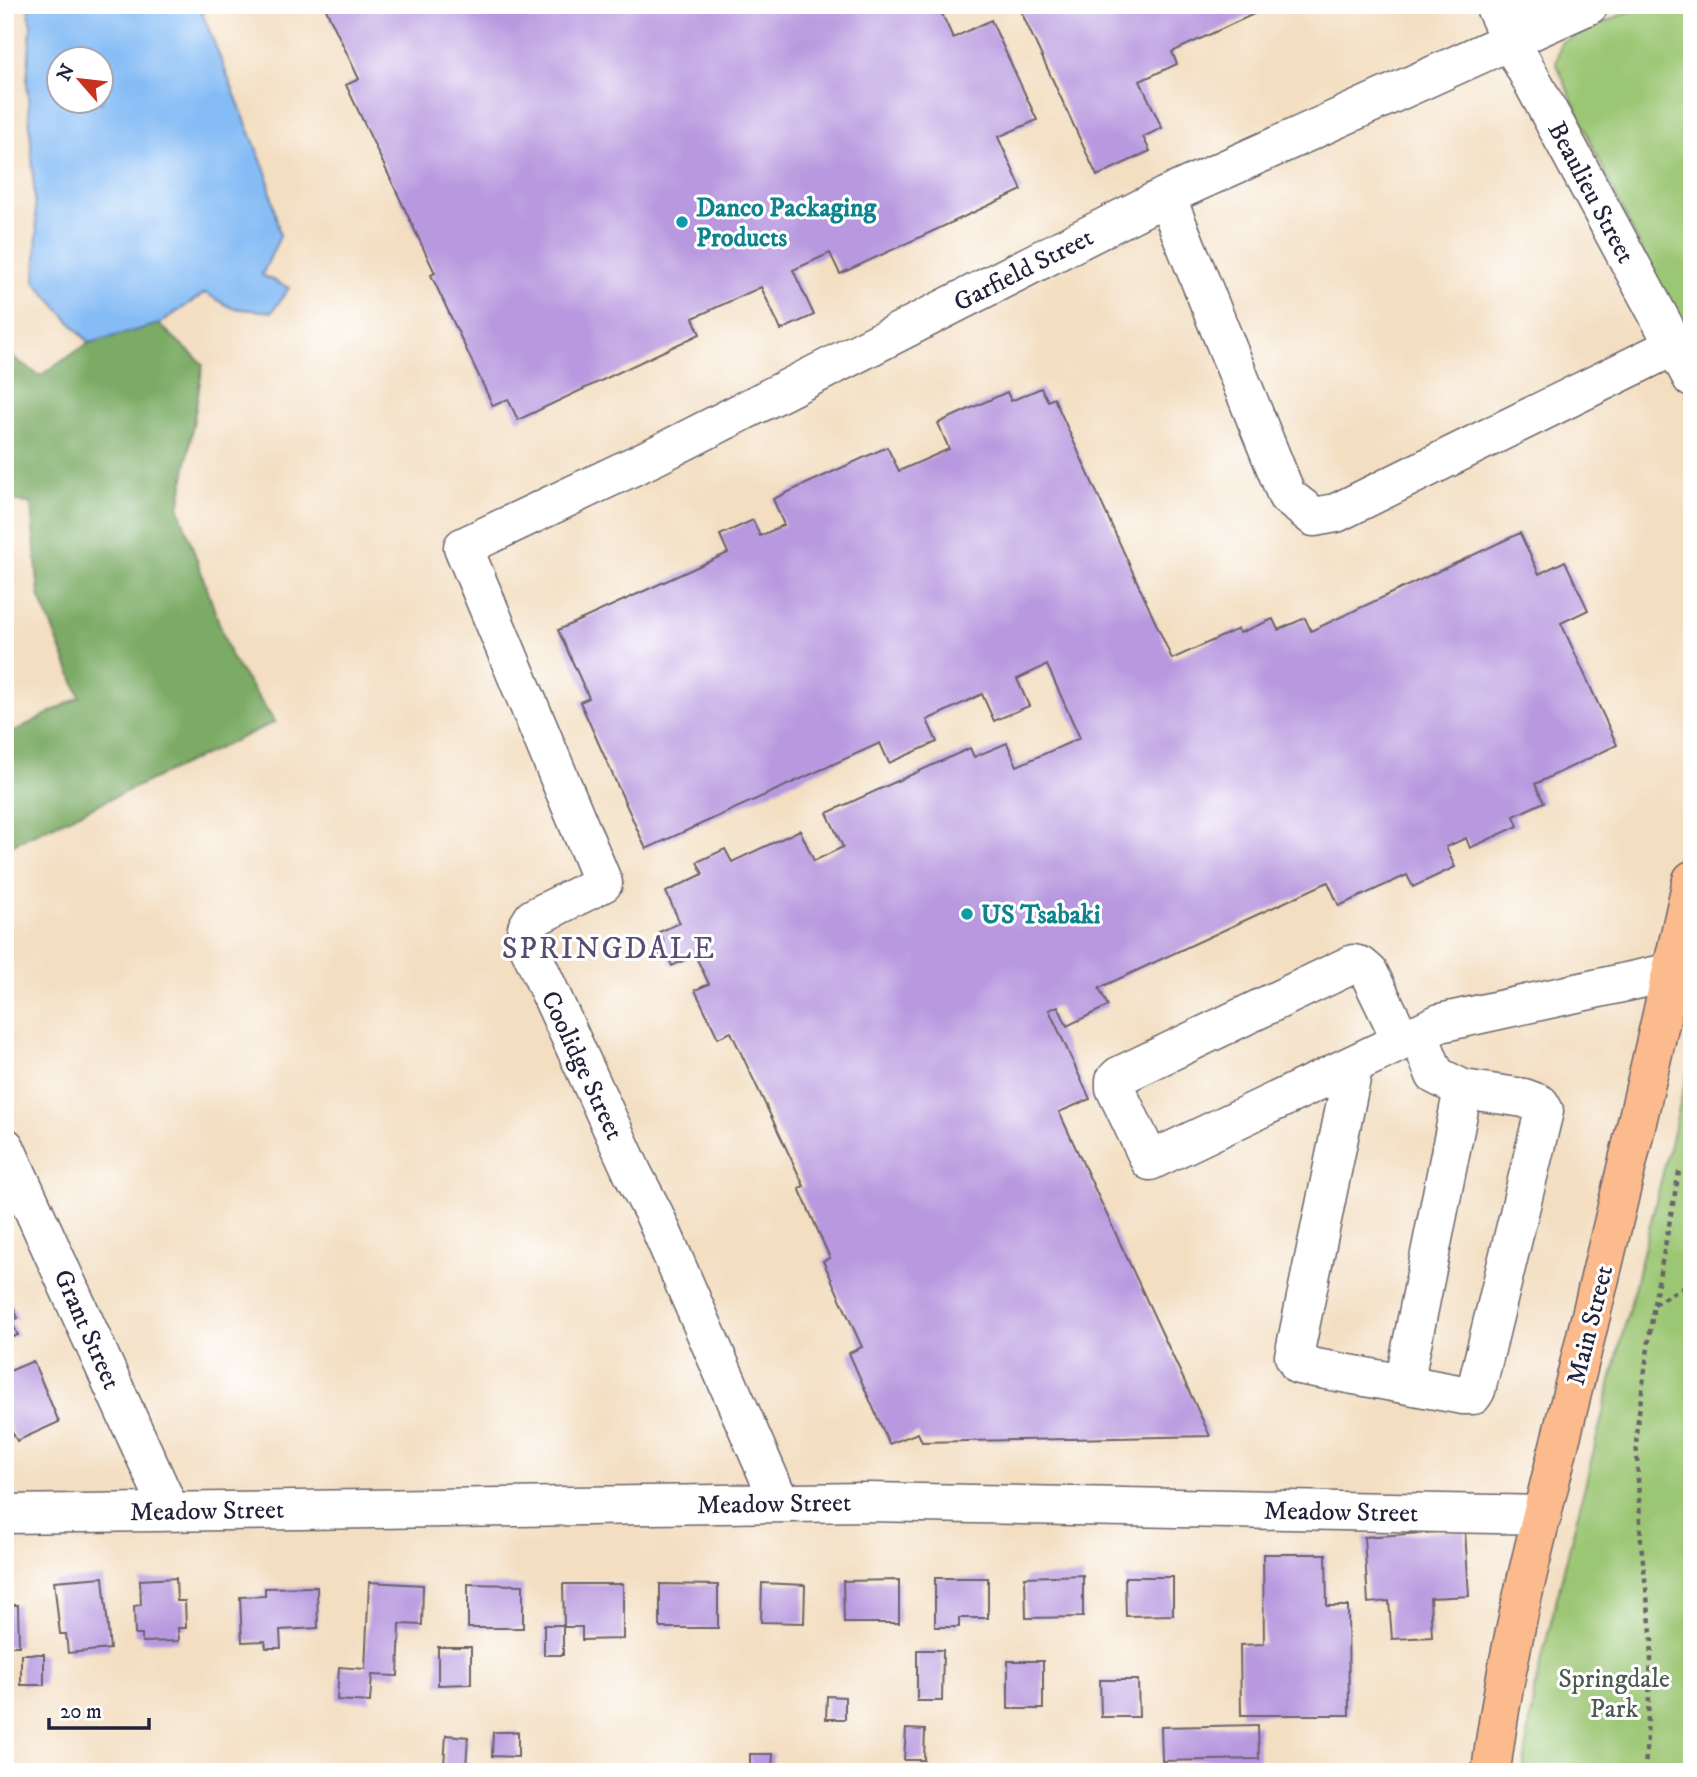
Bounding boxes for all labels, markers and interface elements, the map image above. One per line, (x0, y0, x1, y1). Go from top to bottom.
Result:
north arrow (46, 46, 116, 116)
text: N (52, 60, 80, 85)
street label: Beaulieu Street (1540, 116, 1642, 269)
place label: Danco Packaging Products (696, 192, 878, 255)
marker: Danco Packaging Products (674, 214, 690, 230)
street label: Garfield Street (948, 221, 1099, 320)
place label: US Tsabaki (981, 899, 1101, 932)
marker: US Tsabaki (959, 906, 975, 922)
district label: SPRINGDALE (502, 931, 716, 968)
street label: Coolidge Street (533, 986, 631, 1145)
street label: Main Street (1560, 1262, 1621, 1389)
street label: Grant Street (46, 1265, 128, 1395)
street label: Meadow Street (697, 1487, 852, 1522)
street label: Meadow Street (130, 1494, 285, 1529)
street label: Meadow Street (1263, 1495, 1418, 1530)
park label: Springdale Park (1558, 1663, 1670, 1726)
scale bar (49, 1686, 149, 1730)
text: 20 m (60, 1699, 102, 1725)

